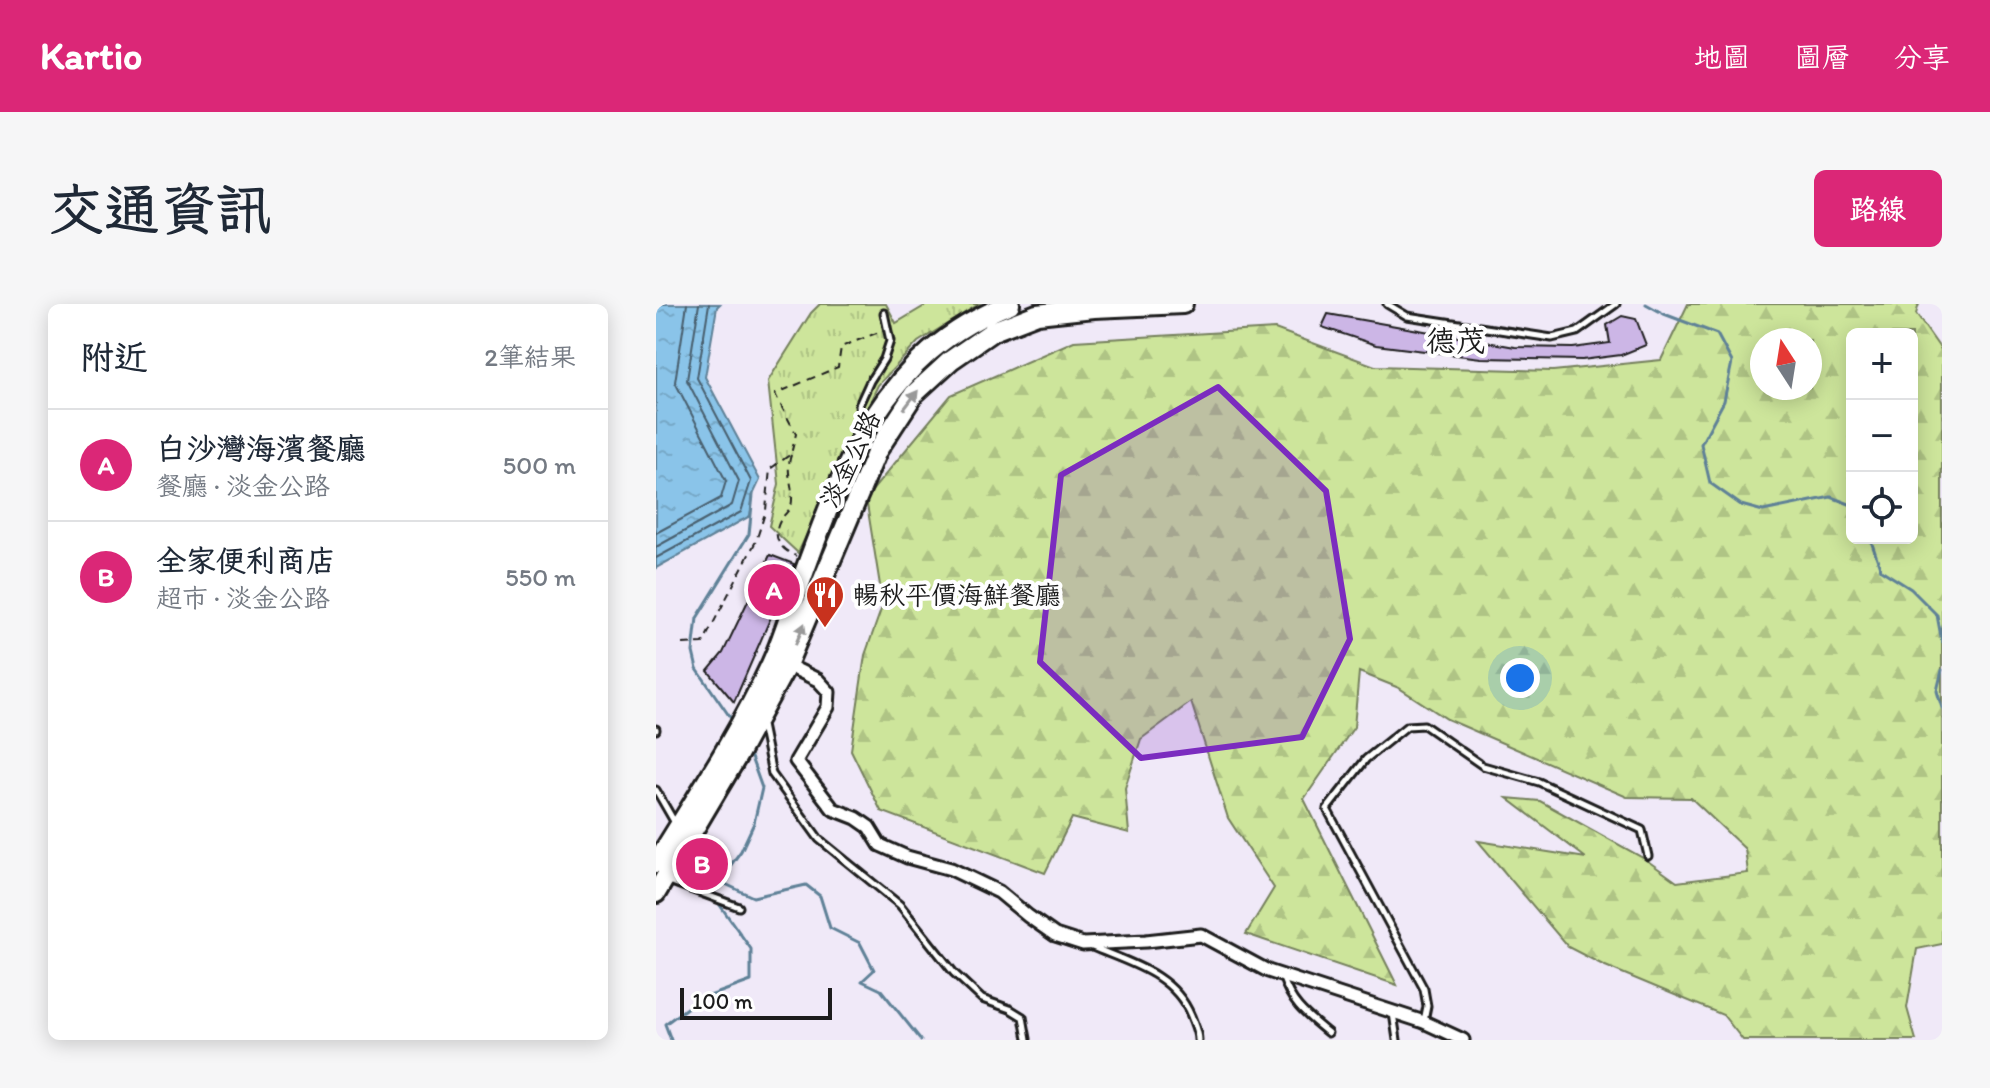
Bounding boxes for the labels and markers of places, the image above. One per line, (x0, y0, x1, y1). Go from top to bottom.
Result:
pin: A (748, 560, 800, 620)
restaurant icon: 暢秋平價海鮮餐廳 (804, 574, 846, 629)
place label: 暢秋平價海鮮餐廳 (853, 579, 1061, 611)
pin: B (676, 834, 728, 894)

